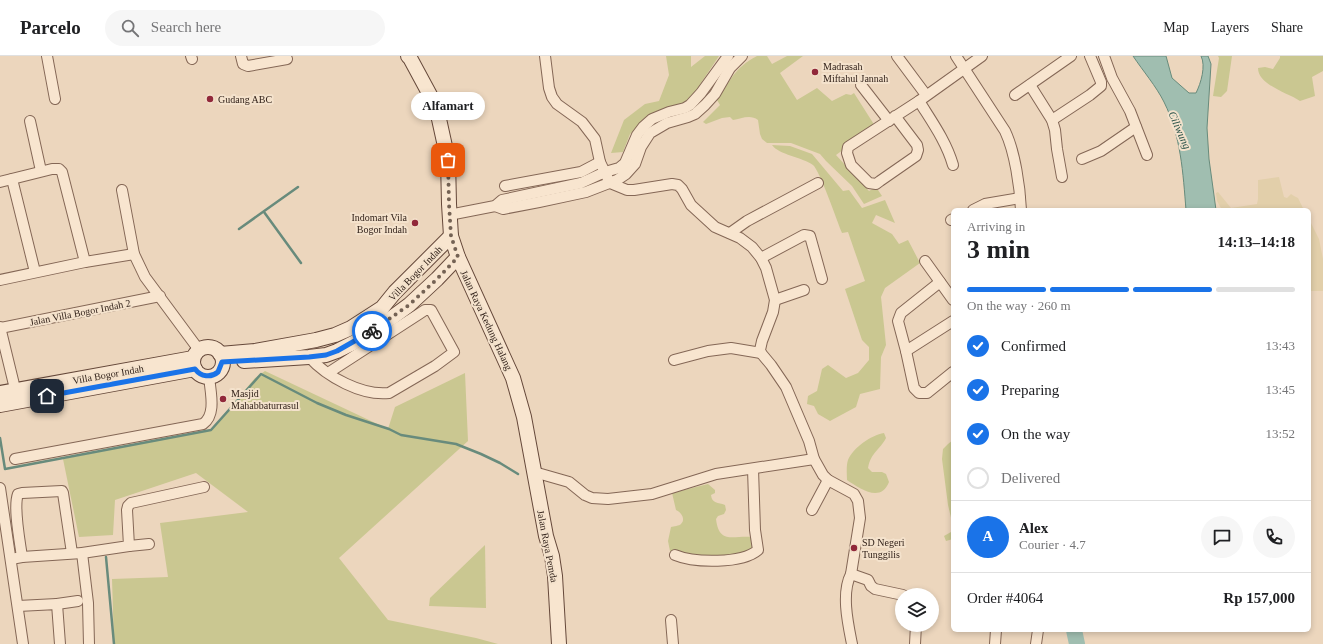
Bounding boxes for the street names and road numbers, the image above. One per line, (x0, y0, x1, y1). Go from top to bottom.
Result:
street label: Villa Bogor Indah (386, 244, 444, 303)
street label: Jalan Raya Kedung Halang (458, 268, 515, 372)
street label: Jalan Villa Bogor Indah 2 (29, 297, 131, 328)
street label: Villa Bogor Indah (72, 363, 145, 386)
street label: Jalan Raya Pemda (535, 509, 560, 584)

